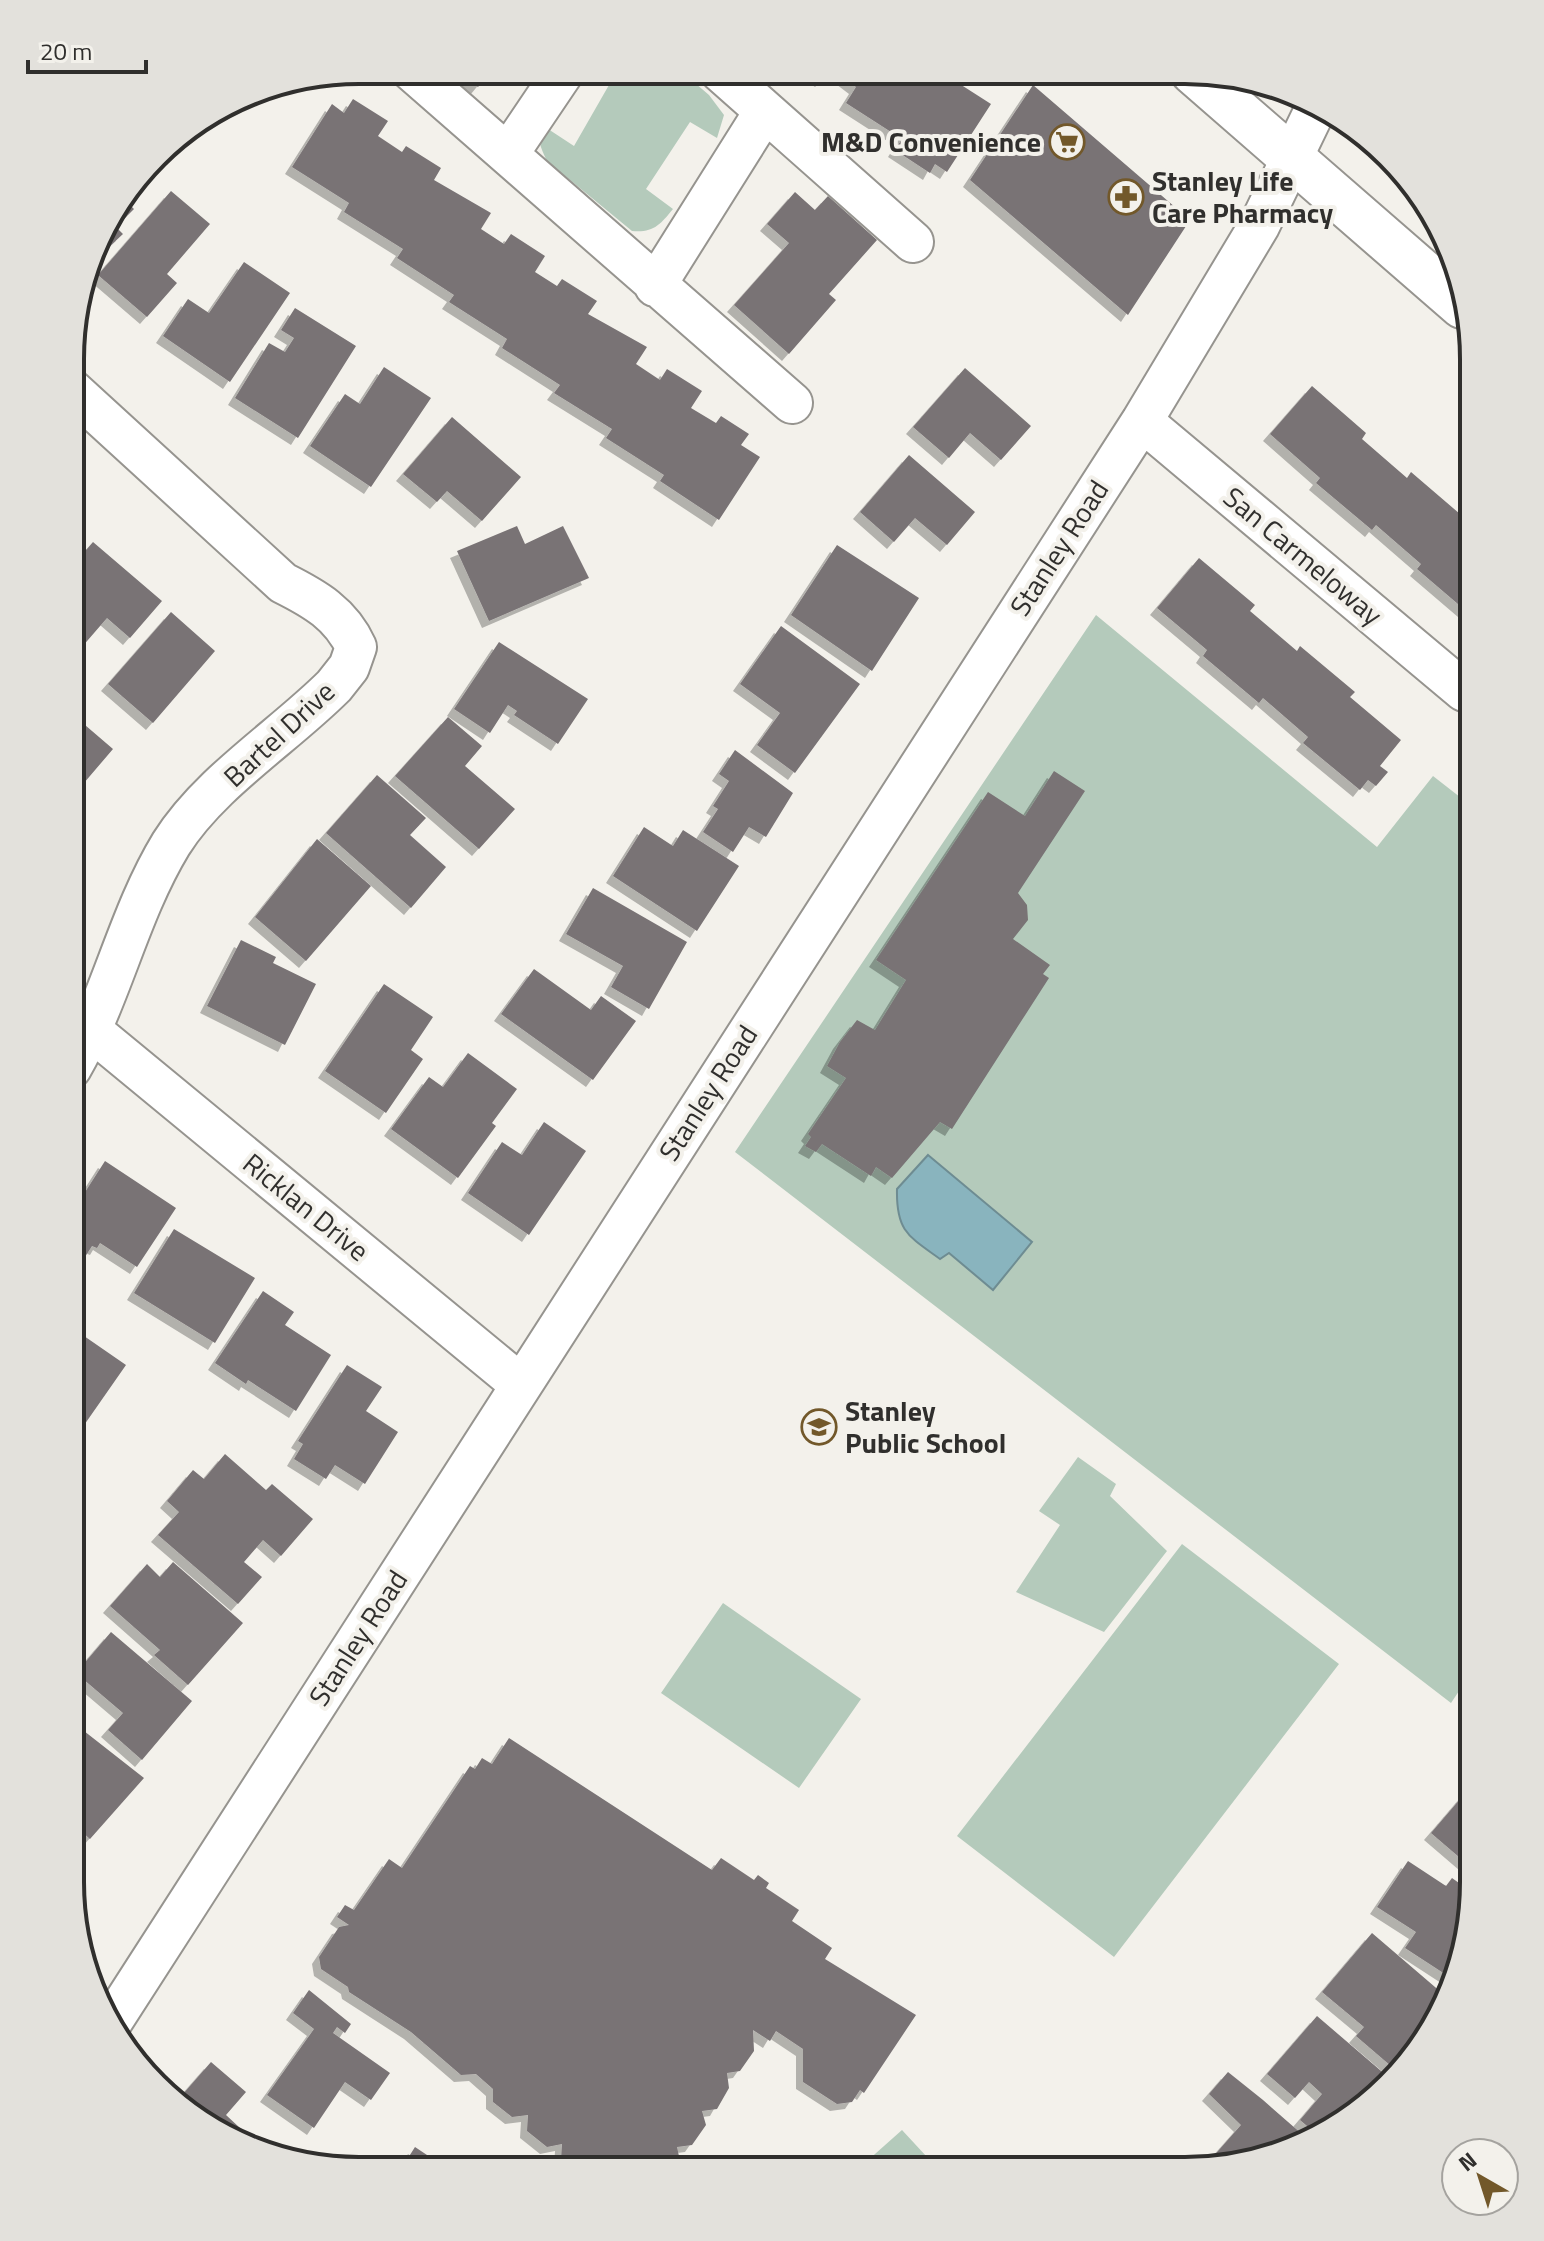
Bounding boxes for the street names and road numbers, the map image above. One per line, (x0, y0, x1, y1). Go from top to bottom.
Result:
street label: Stanley Road (998, 471, 1119, 624)
street label: San Carmeloway (1214, 476, 1392, 635)
street label: Bartel Drive (213, 671, 344, 797)
street label: Stanley Road (647, 1016, 768, 1169)
street label: Ricklan Drive (234, 1142, 379, 1271)
street label: Stanley Road (297, 1561, 418, 1714)

